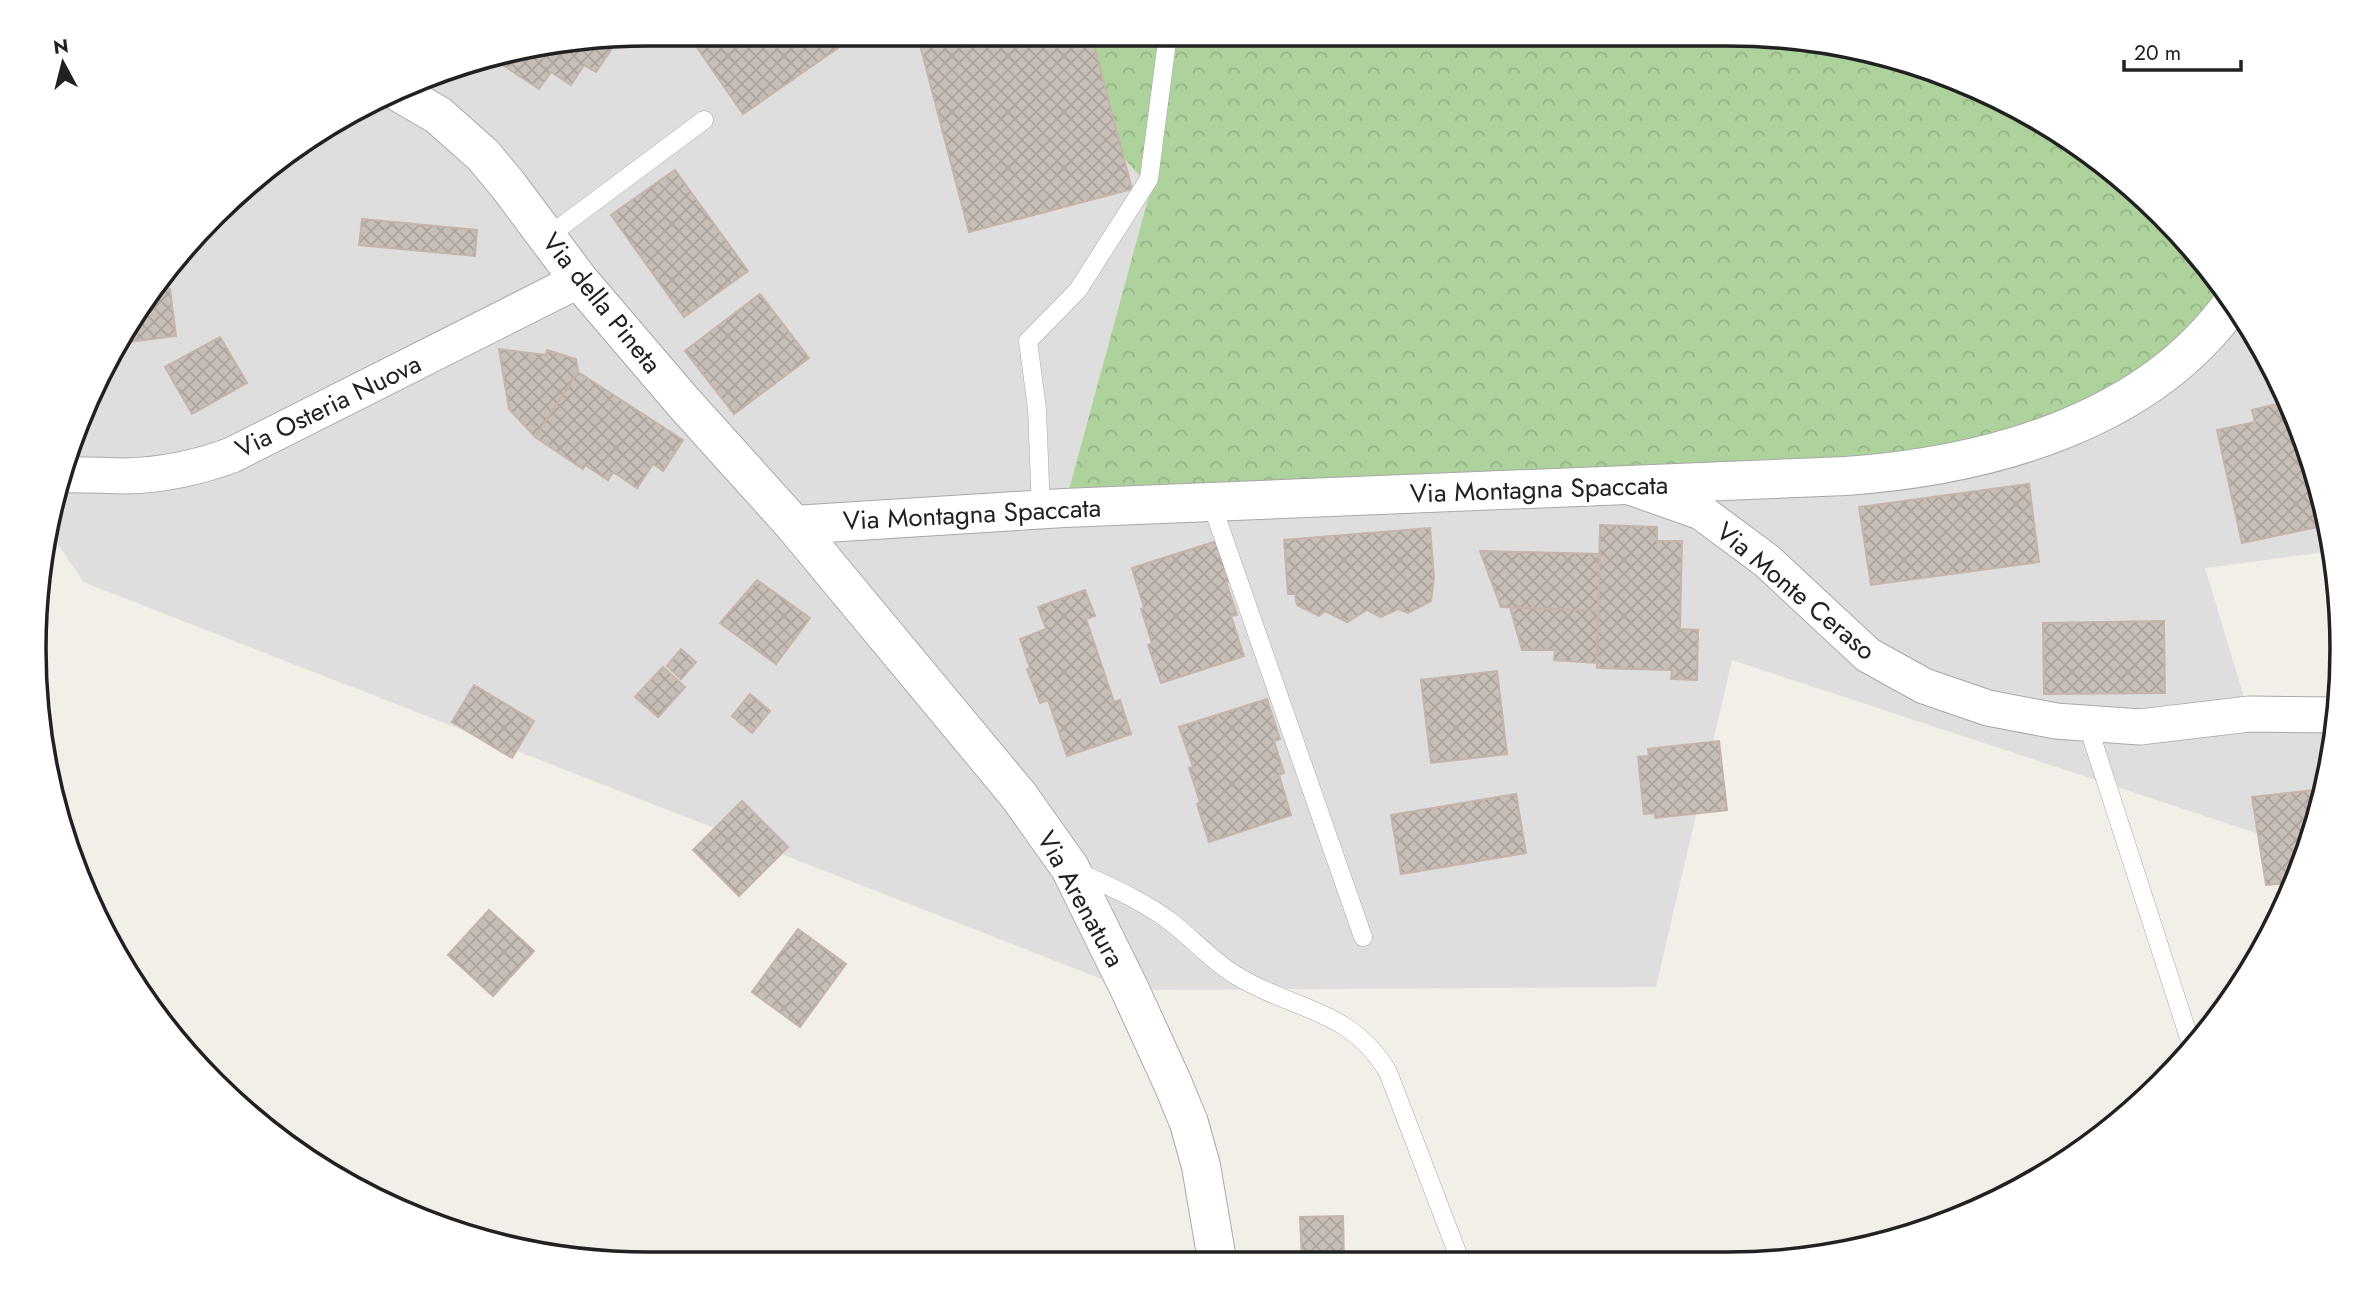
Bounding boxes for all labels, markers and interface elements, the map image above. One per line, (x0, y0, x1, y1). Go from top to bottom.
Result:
north arrow (28, 28, 98, 98)
scale bar (2124, 28, 2241, 72)
text: N (52, 32, 70, 61)
text: 20 m (2134, 38, 2181, 68)
street label: Via della Pineta (533, 224, 671, 382)
street label: Via Osteria Nuova (229, 345, 427, 467)
street label: Via Montagna Spaccata (1409, 466, 1669, 512)
street label: Via Montagna Spaccata (842, 488, 1102, 540)
street label: Via Monte Ceraso (1708, 513, 1884, 669)
street label: Via Arenatura (1028, 824, 1134, 974)

